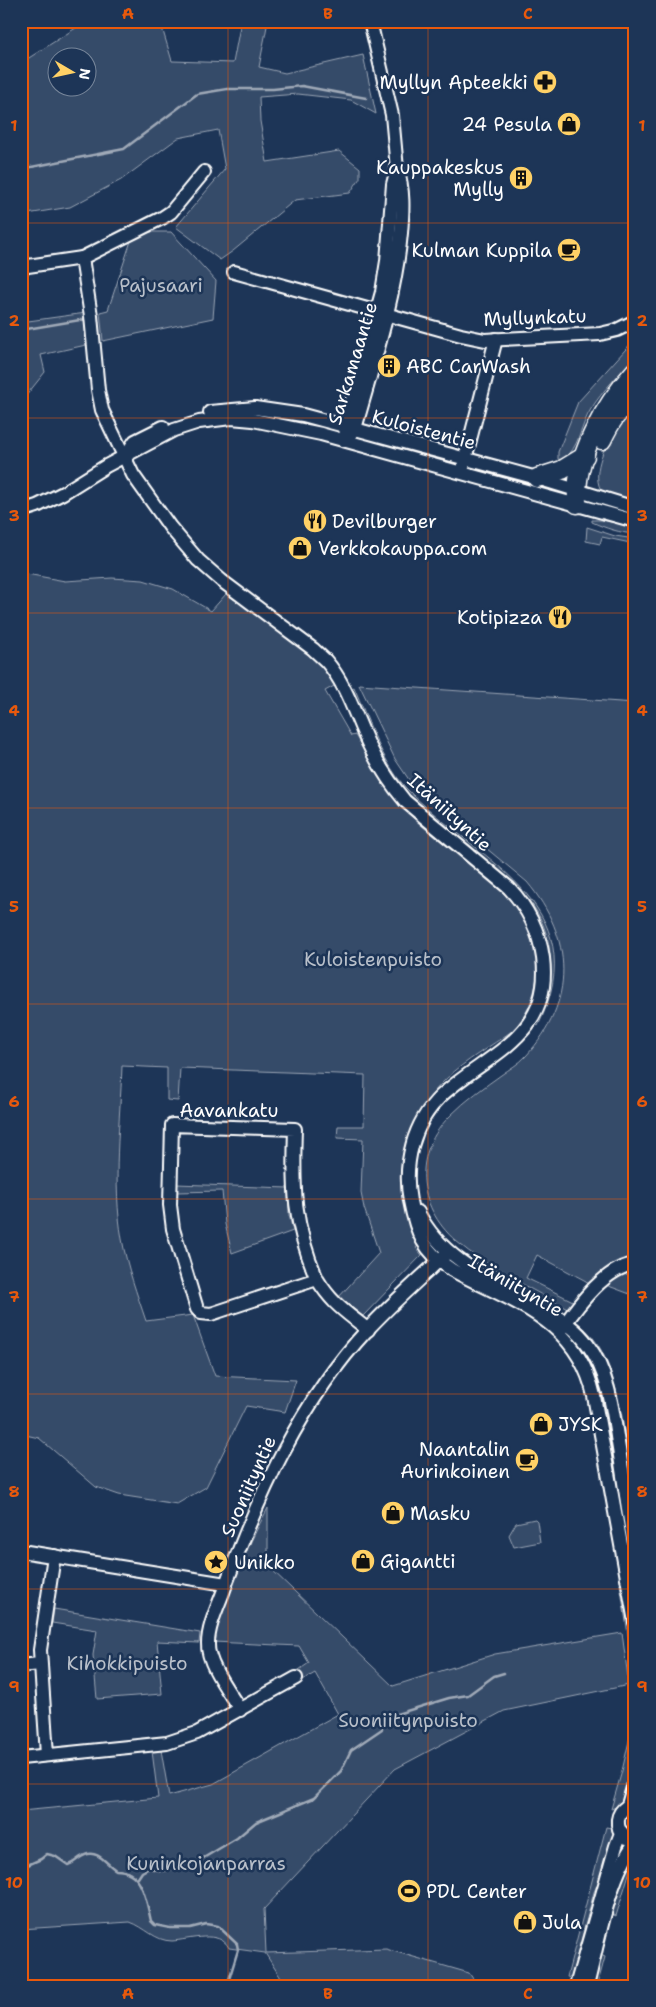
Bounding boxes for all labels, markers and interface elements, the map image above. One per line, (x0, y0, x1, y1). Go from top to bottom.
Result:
text: A (122, 3, 134, 24)
text: B (323, 3, 333, 24)
text: C (523, 3, 533, 24)
north arrow (48, 48, 98, 98)
text: N (75, 67, 95, 81)
pharmacy icon: Myllyn Apteekki (532, 69, 558, 95)
place label: Myllyn Apteekki (380, 70, 528, 95)
shop icon: 24 Pesula (556, 111, 582, 137)
place label: 24 Pesula (462, 112, 552, 137)
text: 1 (10, 115, 18, 136)
text: 1 (638, 115, 646, 136)
place label: Kauppakeskus Mylly (376, 155, 504, 202)
building icon: Kauppakeskus Mylly (508, 165, 534, 191)
cafe icon: Kulman Kuppila (556, 237, 582, 263)
place label: Kulman Kuppila (411, 238, 552, 263)
park label: Pajusaari (119, 273, 203, 298)
street label: Sarkamaantie (322, 299, 383, 428)
street label: Myllynkatu (483, 303, 587, 332)
text: 2 (8, 310, 20, 331)
text: 2 (636, 310, 648, 331)
building icon: ABC CarWash (376, 353, 402, 379)
place label: ABC CarWash (406, 354, 531, 379)
street label: Kuloistentie (369, 404, 479, 455)
text: 3 (8, 505, 20, 526)
text: 3 (636, 505, 648, 526)
restaurant icon: Devilburger (302, 508, 328, 534)
place label: Devilburger (332, 509, 437, 534)
shop icon: Verkkokauppa.com (287, 535, 313, 561)
place label: Verkkokauppa.com (318, 536, 487, 561)
restaurant icon: Kotipizza (547, 604, 573, 630)
place label: Kotipizza (457, 605, 542, 630)
text: 4 (8, 700, 20, 721)
text: 4 (636, 700, 648, 721)
street label: Itäniityntie (402, 768, 497, 857)
text: 5 (9, 896, 19, 917)
text: 5 (637, 896, 647, 917)
park label: Kuloistenpuisto (304, 947, 442, 972)
text: 6 (8, 1091, 20, 1112)
text: 6 (636, 1091, 648, 1112)
street label: Aavankatu (180, 1098, 278, 1123)
street label: Itäniityntie (464, 1248, 568, 1323)
text: 7 (8, 1286, 20, 1307)
text: 7 (636, 1286, 648, 1307)
shop icon: JYSK (528, 1411, 554, 1437)
place label: JYSK (558, 1412, 603, 1437)
street label: Suoniityntie (215, 1432, 282, 1541)
place label: Naantalin Aurinkoinen (400, 1437, 510, 1484)
cafe icon: Naantalin Aurinkoinen (514, 1447, 540, 1473)
text: 8 (8, 1481, 20, 1502)
text: 8 (636, 1481, 648, 1502)
shop icon: Masku (380, 1500, 406, 1526)
place label: Masku (410, 1501, 470, 1526)
shop icon: Gigantti (350, 1548, 376, 1574)
place icon: Unikko (203, 1549, 229, 1575)
place label: Gigantti (380, 1549, 456, 1574)
place label: Unikko (234, 1550, 295, 1575)
park label: Kihokkipuisto (66, 1651, 188, 1676)
text: 9 (8, 1676, 20, 1697)
text: 9 (636, 1676, 648, 1697)
park label: Suoniitynpuisto (338, 1708, 478, 1733)
park label: Kuninkojanparras (126, 1851, 286, 1876)
text: 10 (5, 1872, 23, 1893)
text: 10 (633, 1872, 651, 1893)
sports icon: PDL Center (396, 1878, 422, 1904)
place label: PDL Center (426, 1879, 527, 1904)
shop icon: Jula (512, 1909, 538, 1935)
place label: Jula (542, 1910, 582, 1935)
text: A (122, 1983, 134, 2004)
text: B (323, 1983, 333, 2004)
text: C (523, 1983, 533, 2004)

